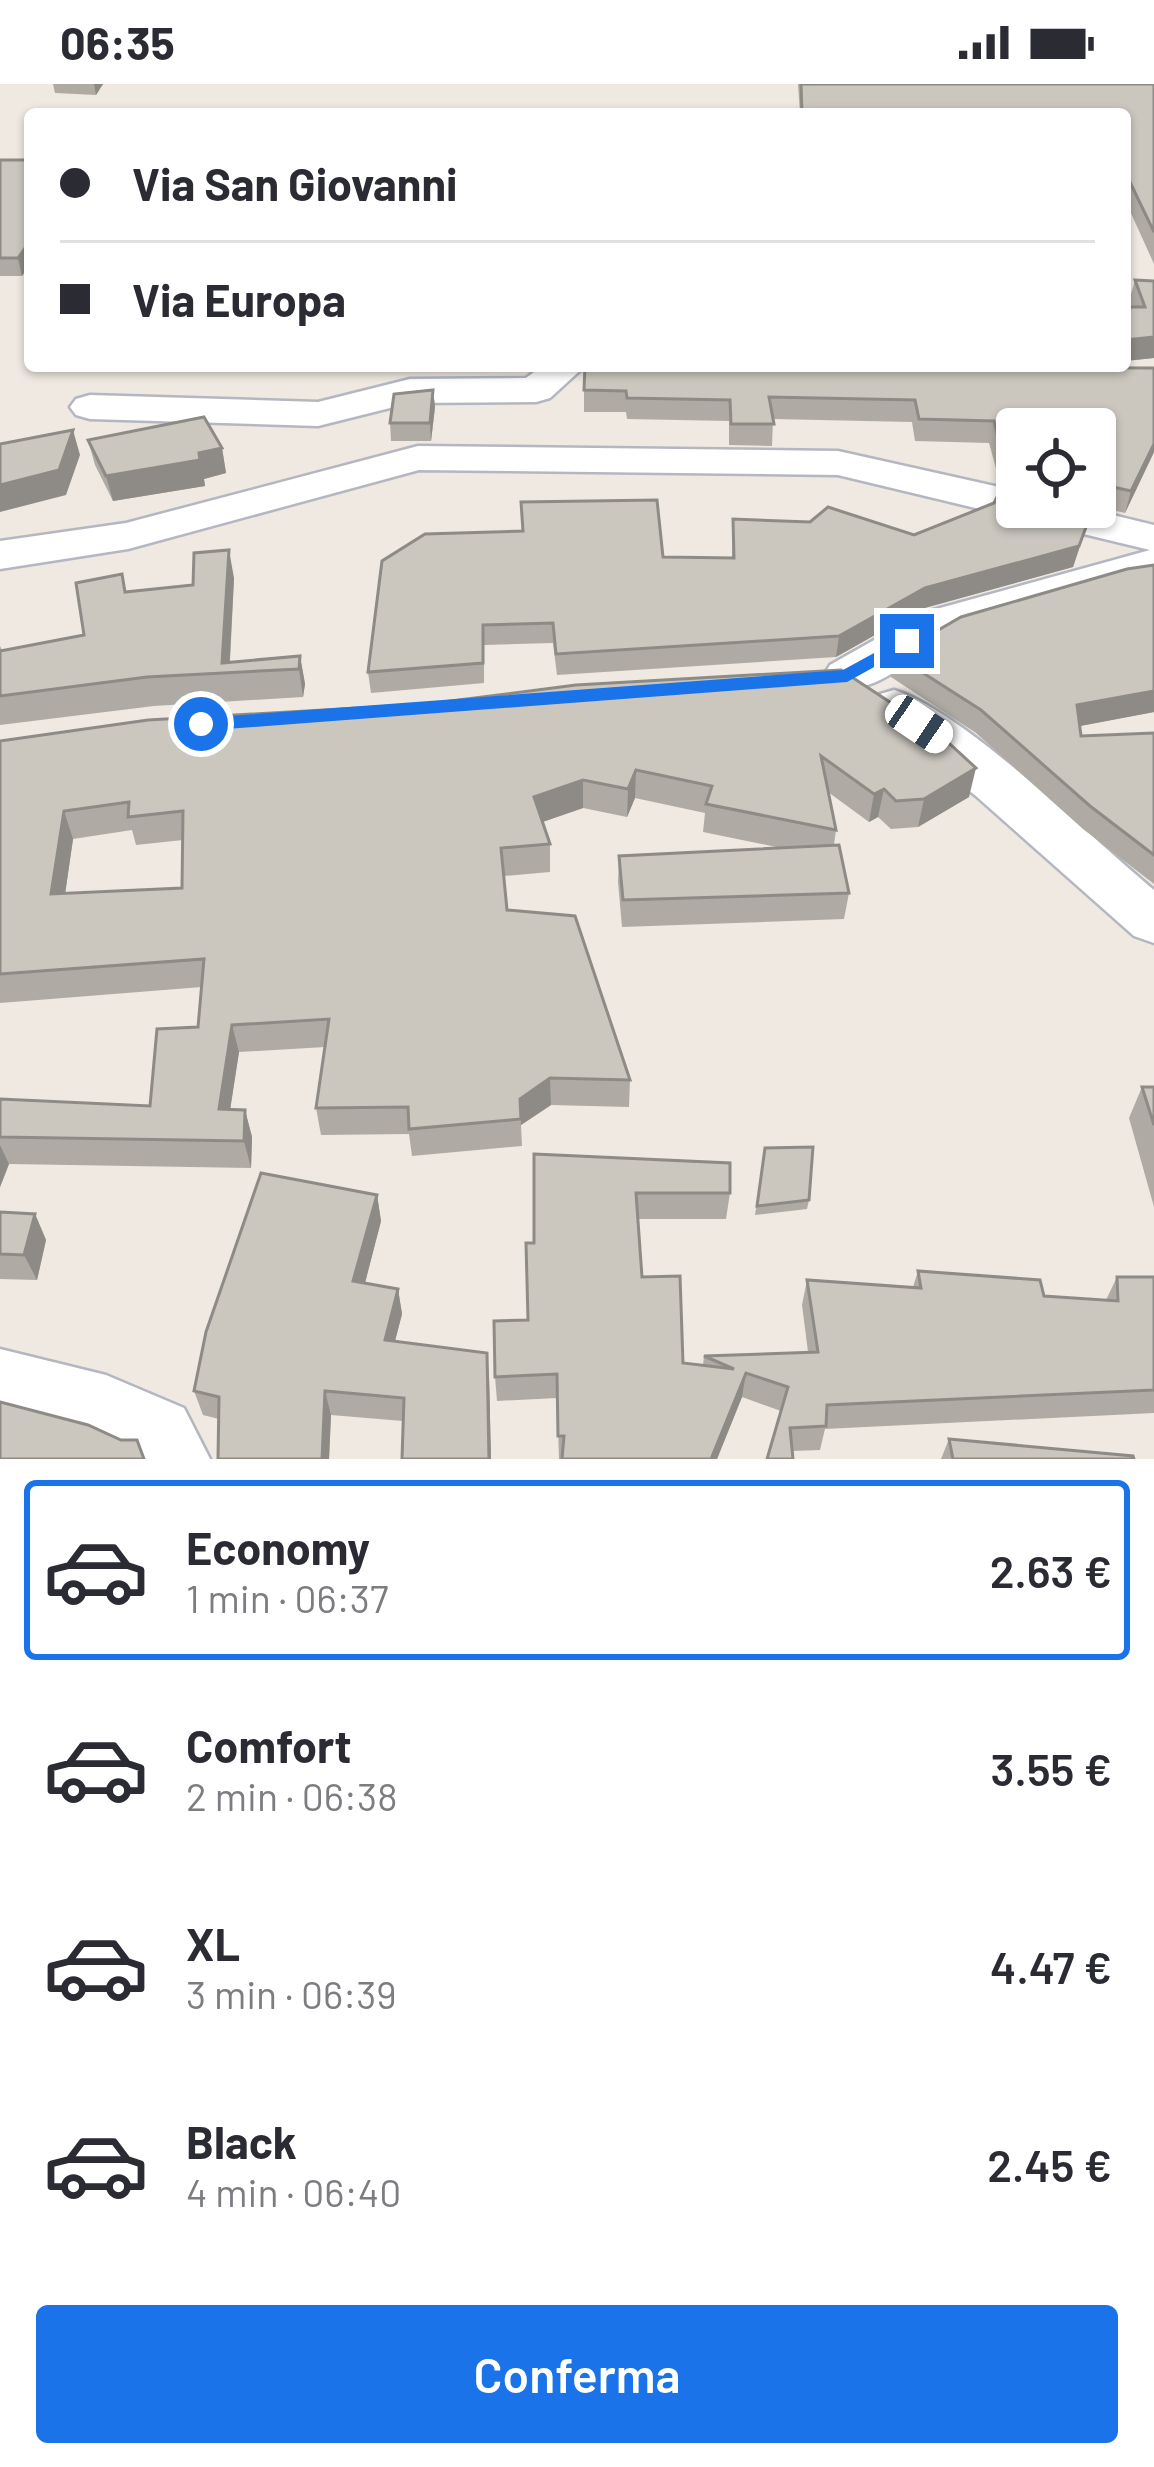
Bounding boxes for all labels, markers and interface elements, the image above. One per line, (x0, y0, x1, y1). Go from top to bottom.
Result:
text: 06:35 (60, 15, 175, 69)
text: Via San Giovanni (132, 156, 458, 210)
text: Via Europa (132, 272, 346, 326)
map controls (996, 408, 1116, 528)
button: locate (996, 408, 1116, 528)
route end (880, 614, 934, 668)
car (879, 689, 959, 759)
route start (174, 697, 228, 751)
icon: car (42, 1516, 150, 1624)
text: Economy (186, 1520, 370, 1574)
text: 2.63 € (990, 1543, 1112, 1597)
text: 1 min · 06:37 (186, 1574, 388, 1621)
icon: car (42, 1714, 150, 1822)
text: Comfort (186, 1718, 352, 1772)
text: 3.55 € (991, 1741, 1112, 1795)
text: 2 min · 06:38 (186, 1772, 397, 1819)
icon: car (42, 1912, 150, 2020)
text: XL (186, 1916, 240, 1970)
text: 4.47 € (990, 1939, 1112, 1993)
text: 3 min · 06:39 (186, 1970, 397, 2017)
icon: car (42, 2110, 150, 2218)
text: Black (186, 2114, 297, 2168)
text: 2.45 € (987, 2137, 1112, 2191)
text: 4 min · 06:40 (186, 2168, 401, 2215)
button: Conferma (36, 2305, 1118, 2443)

